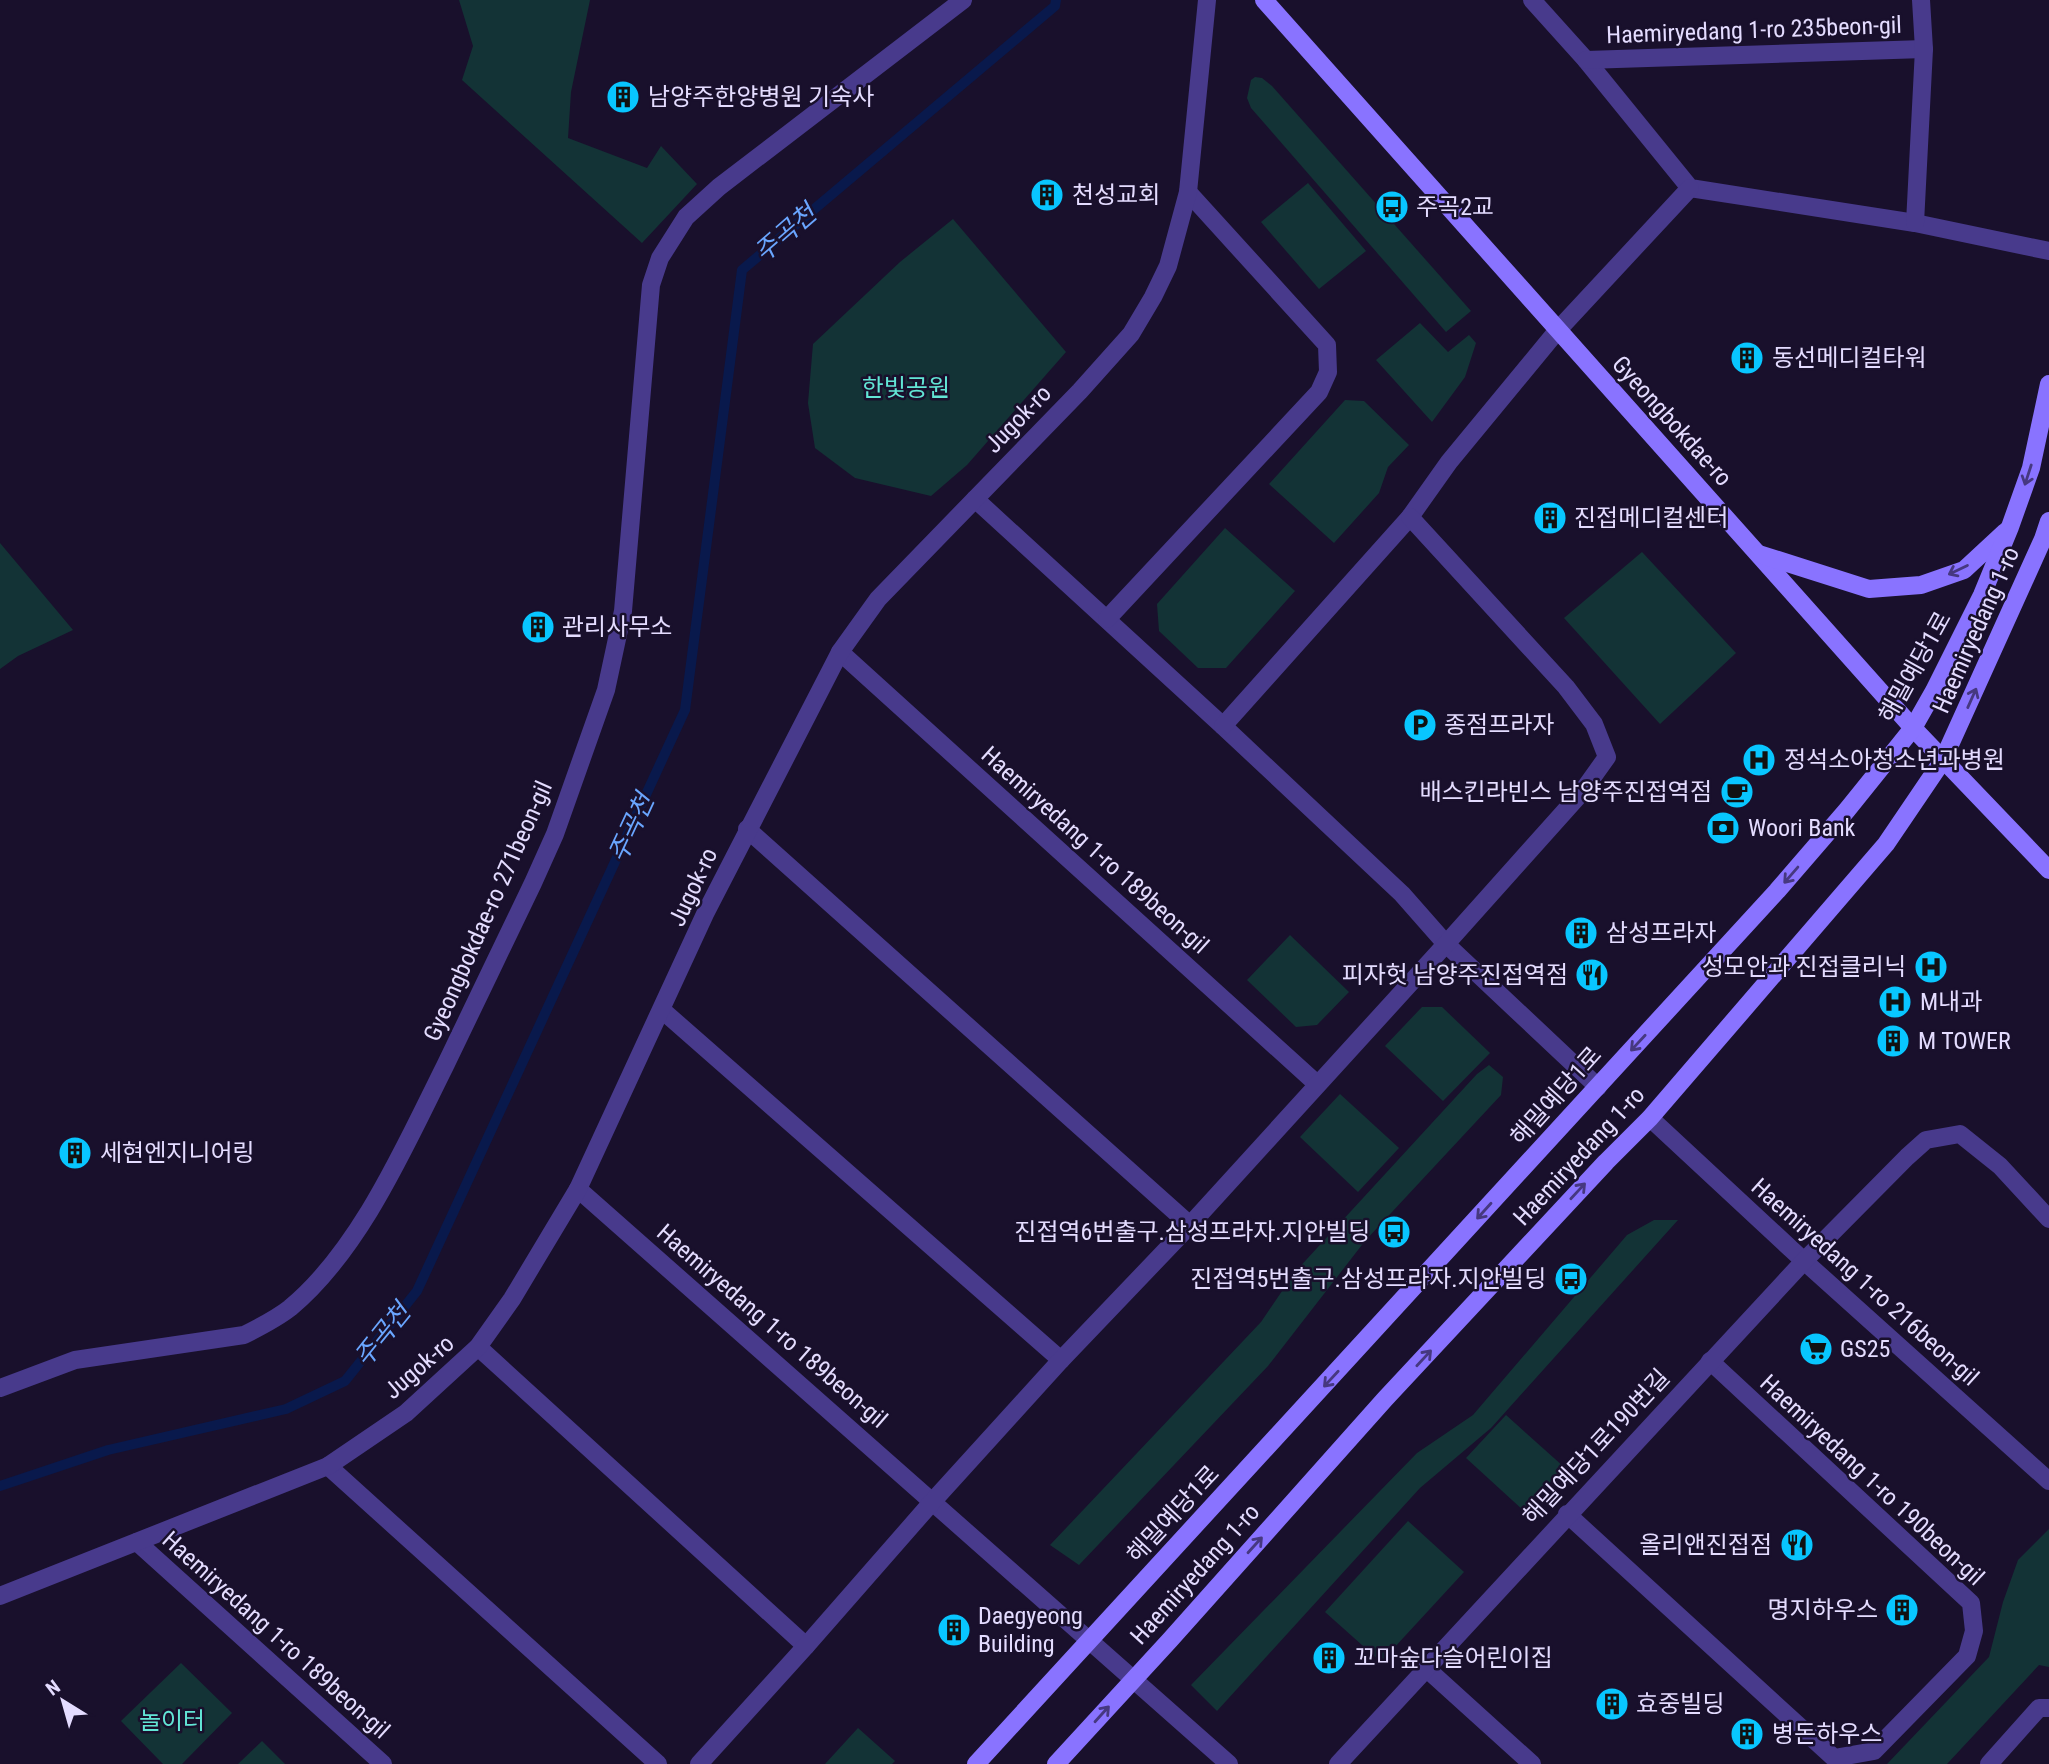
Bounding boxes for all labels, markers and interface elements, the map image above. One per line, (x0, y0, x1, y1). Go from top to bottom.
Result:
street label: Haemiryedang 1-ro 235beon-gil (1606, 11, 1902, 49)
building icon: 남양주한양병원 기숙사 (604, 78, 642, 116)
place label: 남양주한양병원 기숙사 (648, 83, 874, 111)
building icon: 천성교회 (1028, 176, 1066, 214)
place label: 천성교회 (1072, 181, 1160, 209)
bus stop icon: 주곡2교 (1373, 188, 1411, 226)
place label: 주곡2교 (1416, 193, 1494, 221)
water label: 주곡천 (748, 196, 824, 268)
building icon: 동선메디컬타워 (1728, 339, 1766, 377)
place label: 동선메디컬타워 (1772, 344, 1927, 372)
street label: Gyeongbokdae-ro (1606, 350, 1738, 492)
park label: 한빛공원 (862, 374, 950, 402)
street label: Jugok-ro (979, 379, 1057, 459)
one-way arrow (2021, 463, 2033, 485)
building icon: 진접메디컬센터 (1531, 499, 1569, 537)
place label: 진접메디컬센터 (1574, 504, 1729, 532)
street label: Haemiryedang 1-ro (1927, 542, 2025, 718)
one-way arrow (1948, 564, 1969, 578)
street label: 해밀예당1로 (1873, 607, 1957, 727)
building icon: 관리사무소 (519, 608, 557, 646)
place label: 관리사무소 (562, 613, 672, 641)
one-way arrow (1966, 688, 1979, 710)
parking icon: 종점프라자 (1401, 706, 1439, 744)
place label: 종점프라자 (1444, 711, 1554, 739)
street label: Haemiryedang 1-ro 189beon-gil (976, 741, 1214, 959)
hospital icon: 정석소아청소년과병원 (1740, 741, 1778, 779)
place label: 정석소아청소년과병원 (1784, 746, 2005, 774)
cafe icon: 배스킨라빈스 남양주진접역점 (1718, 773, 1756, 811)
street label: Gyeongbokdae-ro 271beon-gil (418, 777, 558, 1045)
place label: 배스킨라빈스 남양주진접역점 (1419, 778, 1712, 806)
water label: 주곡천 (602, 786, 661, 867)
bank icon: Woori Bank (1704, 809, 1742, 847)
place label: Woori Bank (1748, 814, 1856, 842)
street label: Jugok-ro (663, 843, 723, 931)
one-way arrow (1783, 866, 1799, 884)
building icon: 삼성프라자 (1562, 914, 1600, 952)
place label: 삼성프라자 (1606, 919, 1716, 947)
hospital icon: 성모안과 진접클리닉 (1912, 948, 1950, 986)
place label: 성모안과 진접클리닉 (1702, 953, 1906, 981)
restaurant icon: 피자헛 남양주진접역점 (1573, 956, 1611, 994)
place label: 피자헛 남양주진접역점 (1342, 961, 1568, 989)
hospital icon: M내과 (1876, 983, 1914, 1021)
place label: M내과 (1920, 988, 1982, 1016)
building icon: M TOWER (1874, 1022, 1912, 1060)
place label: M TOWER (1918, 1027, 2011, 1055)
one-way arrow (1630, 1034, 1646, 1052)
street label: 해밀예당1로 (1505, 1041, 1607, 1151)
street label: Haemiryedang 1-ro (1508, 1081, 1650, 1231)
building icon: 세현엔지니어링 (56, 1134, 94, 1172)
place label: 세현엔지니어링 (100, 1139, 255, 1167)
street label: Haemiryedang 1-ro 216beon-gil (1746, 1173, 1984, 1391)
one-way arrow (1570, 1183, 1587, 1200)
one-way arrow (1476, 1202, 1493, 1219)
bus stop icon: 진접역6번출구.삼성프라자.지안빌딩 (1375, 1213, 1413, 1251)
street label: Haemiryedang 1-ro 189beon-gil (651, 1218, 893, 1434)
place label: 진접역6번출구.삼성프라자.지안빌딩 (1014, 1218, 1370, 1246)
bus stop icon: 진접역5번출구.삼성프라자.지안빌딩 (1552, 1260, 1590, 1298)
place label: 진접역5번출구.삼성프라자.지안빌딩 (1190, 1265, 1546, 1293)
water label: 주곡천 (348, 1295, 418, 1372)
street label: Jugok-ro (379, 1329, 459, 1405)
supermarket icon: GS25 (1797, 1330, 1835, 1368)
place label: GS25 (1840, 1335, 1890, 1363)
one-way arrow (1415, 1350, 1432, 1367)
street label: 해밀예당1로190번길 (1517, 1364, 1675, 1530)
street label: Haemiryedang 1-ro 190beon-gil (1754, 1369, 1990, 1591)
one-way arrow (1323, 1370, 1340, 1387)
street label: 해밀예당1로 (1121, 1460, 1225, 1568)
street label: Haemiryedang 1-ro (1125, 1498, 1265, 1650)
street label: Haemiryedang 1-ro 189beon-gil (157, 1526, 395, 1744)
restaurant icon: 올리앤진접점 (1778, 1526, 1816, 1564)
place label: 올리앤진접점 (1640, 1531, 1772, 1559)
one-way arrow (1247, 1536, 1263, 1554)
building icon: 명지하우스 (1883, 1591, 1921, 1629)
place label: 명지하우스 (1768, 1596, 1878, 1624)
place label: Daegyeong Building (978, 1602, 1083, 1658)
building icon: Daegyeong Building (935, 1611, 973, 1649)
building icon: 꼬마숲다슬어린이집 (1310, 1639, 1348, 1677)
place label: 꼬마숲다슬어린이집 (1354, 1644, 1553, 1672)
north arrow (28, 1666, 98, 1736)
text: N (42, 1675, 65, 1701)
building icon: 효중빌딩 (1593, 1685, 1631, 1723)
place label: 효중빌딩 (1636, 1690, 1724, 1718)
one-way arrow (1094, 1705, 1110, 1723)
park label: 놀이터 (139, 1707, 205, 1735)
building icon: 병돈하우스 (1728, 1715, 1766, 1753)
place label: 병돈하우스 (1772, 1720, 1882, 1748)

